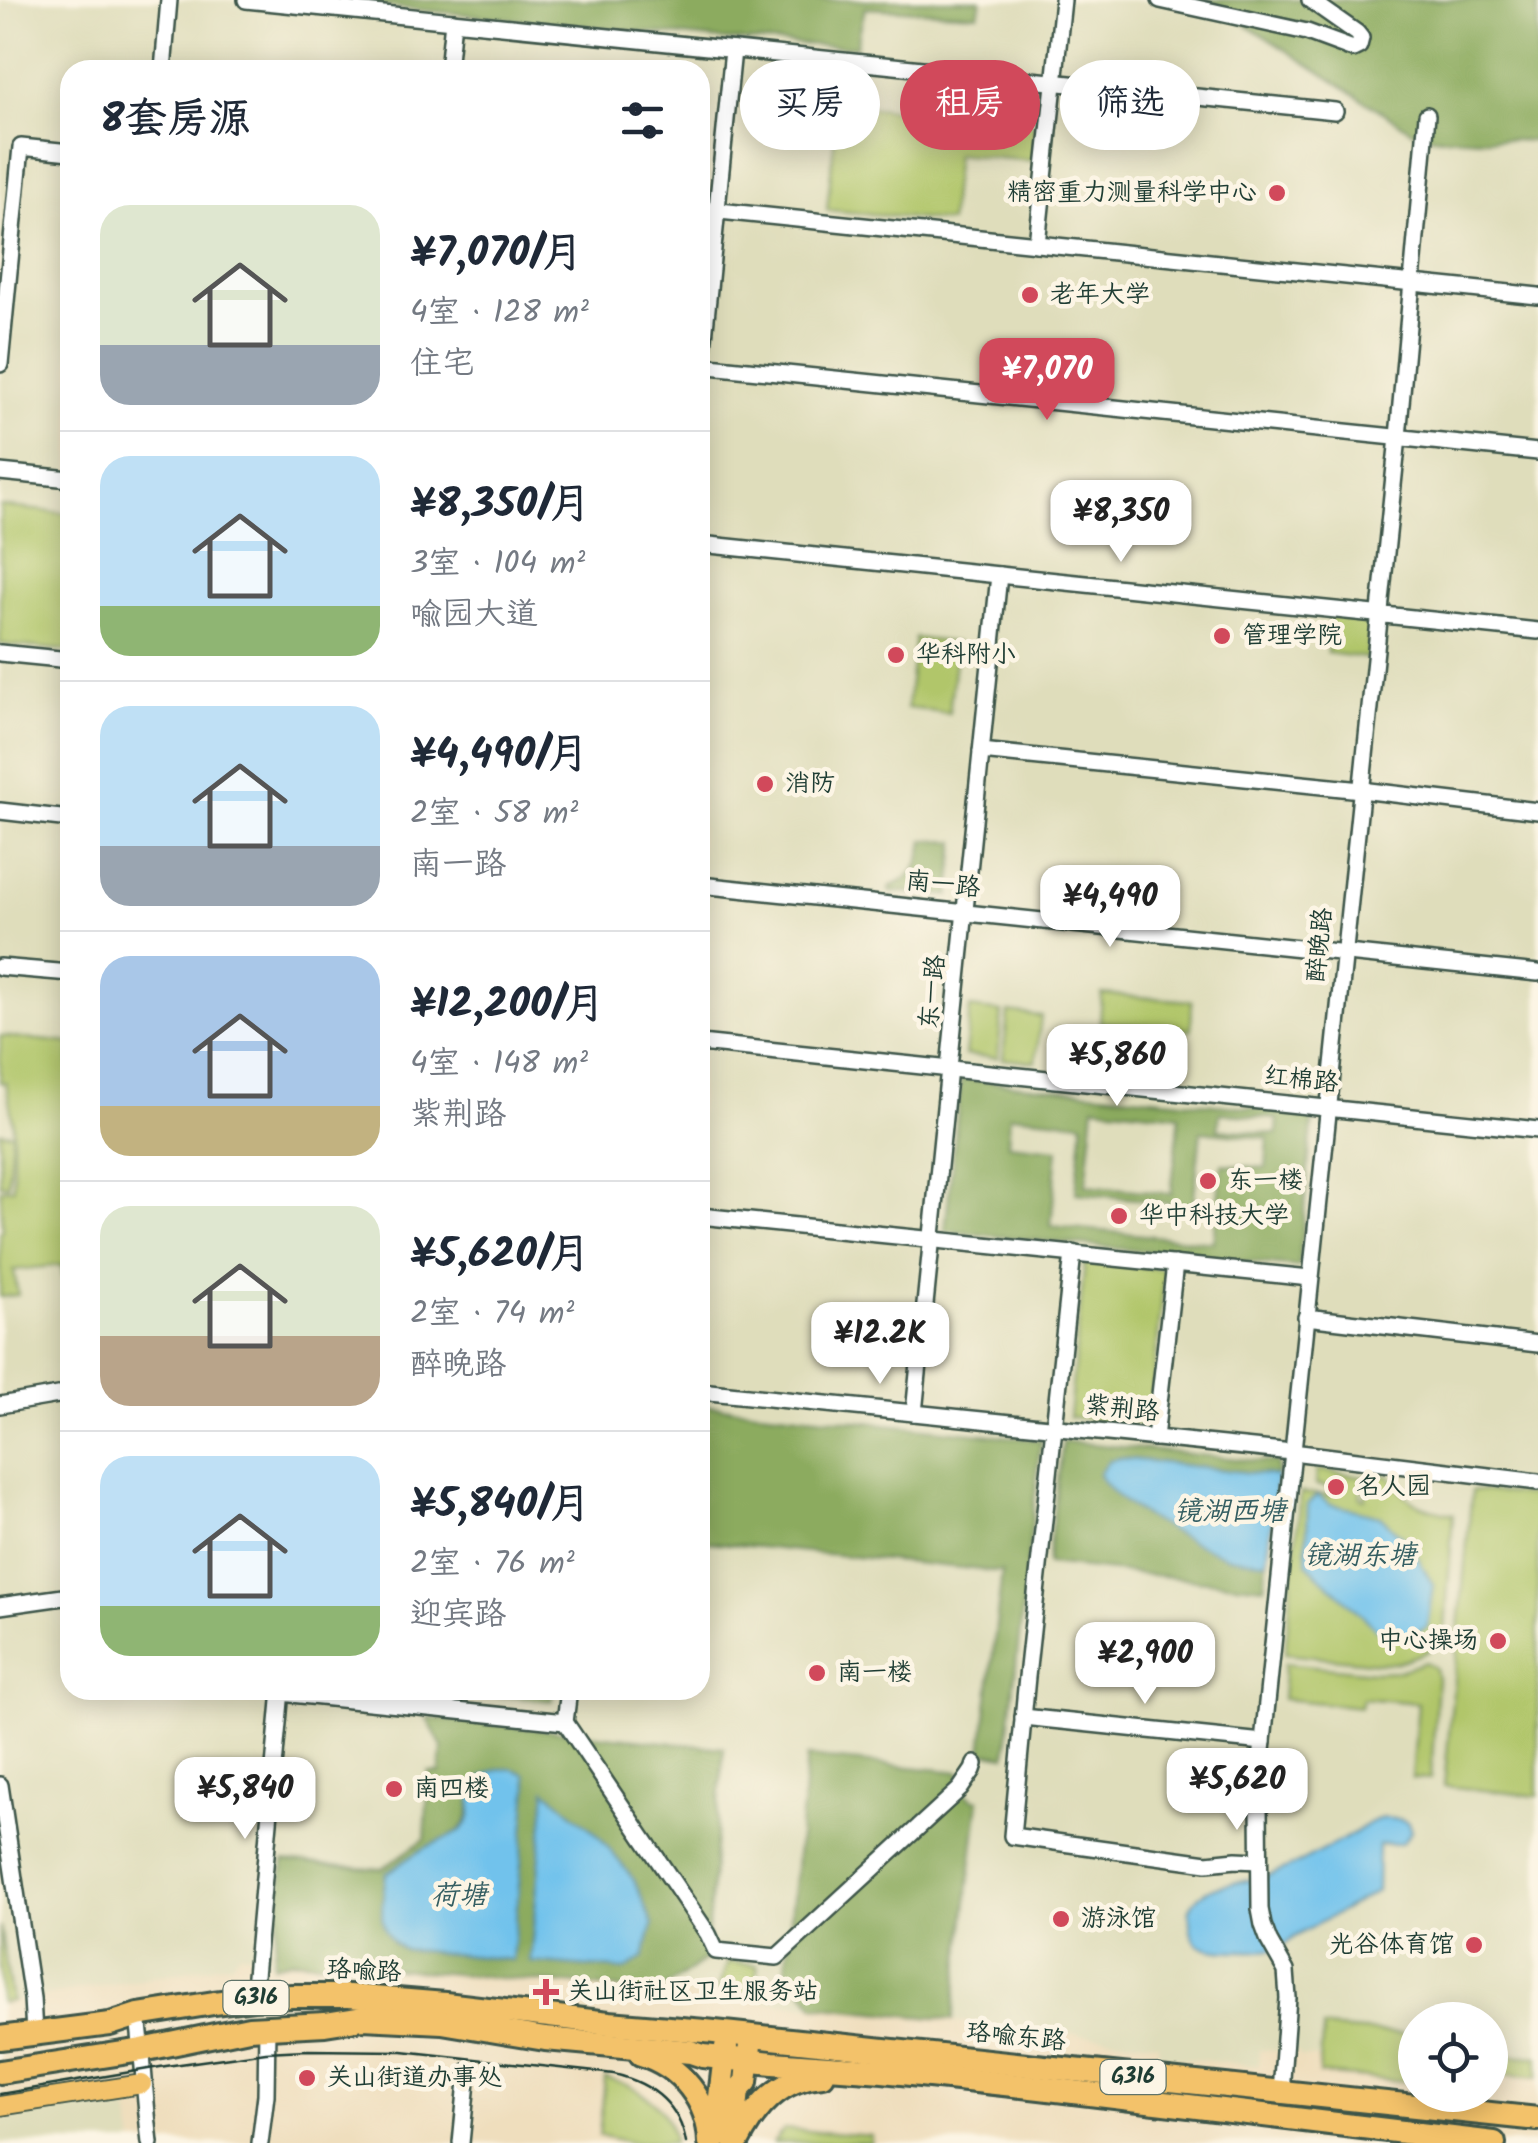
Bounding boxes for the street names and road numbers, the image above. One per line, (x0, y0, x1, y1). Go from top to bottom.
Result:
street label: 南一路 (904, 861, 982, 909)
street label: 醉晚路 (1296, 906, 1344, 984)
street label: 东一路 (909, 953, 957, 1031)
street label: 红棉路 (1262, 1056, 1340, 1104)
street label: 紫荆路 (1083, 1385, 1161, 1433)
street label: 珞喻路 (325, 1949, 403, 1993)
road number: G316 (224, 1981, 288, 2015)
street label: 珞喻东路 (964, 2012, 1068, 2062)
road number: G316 (1100, 2060, 1166, 2094)

